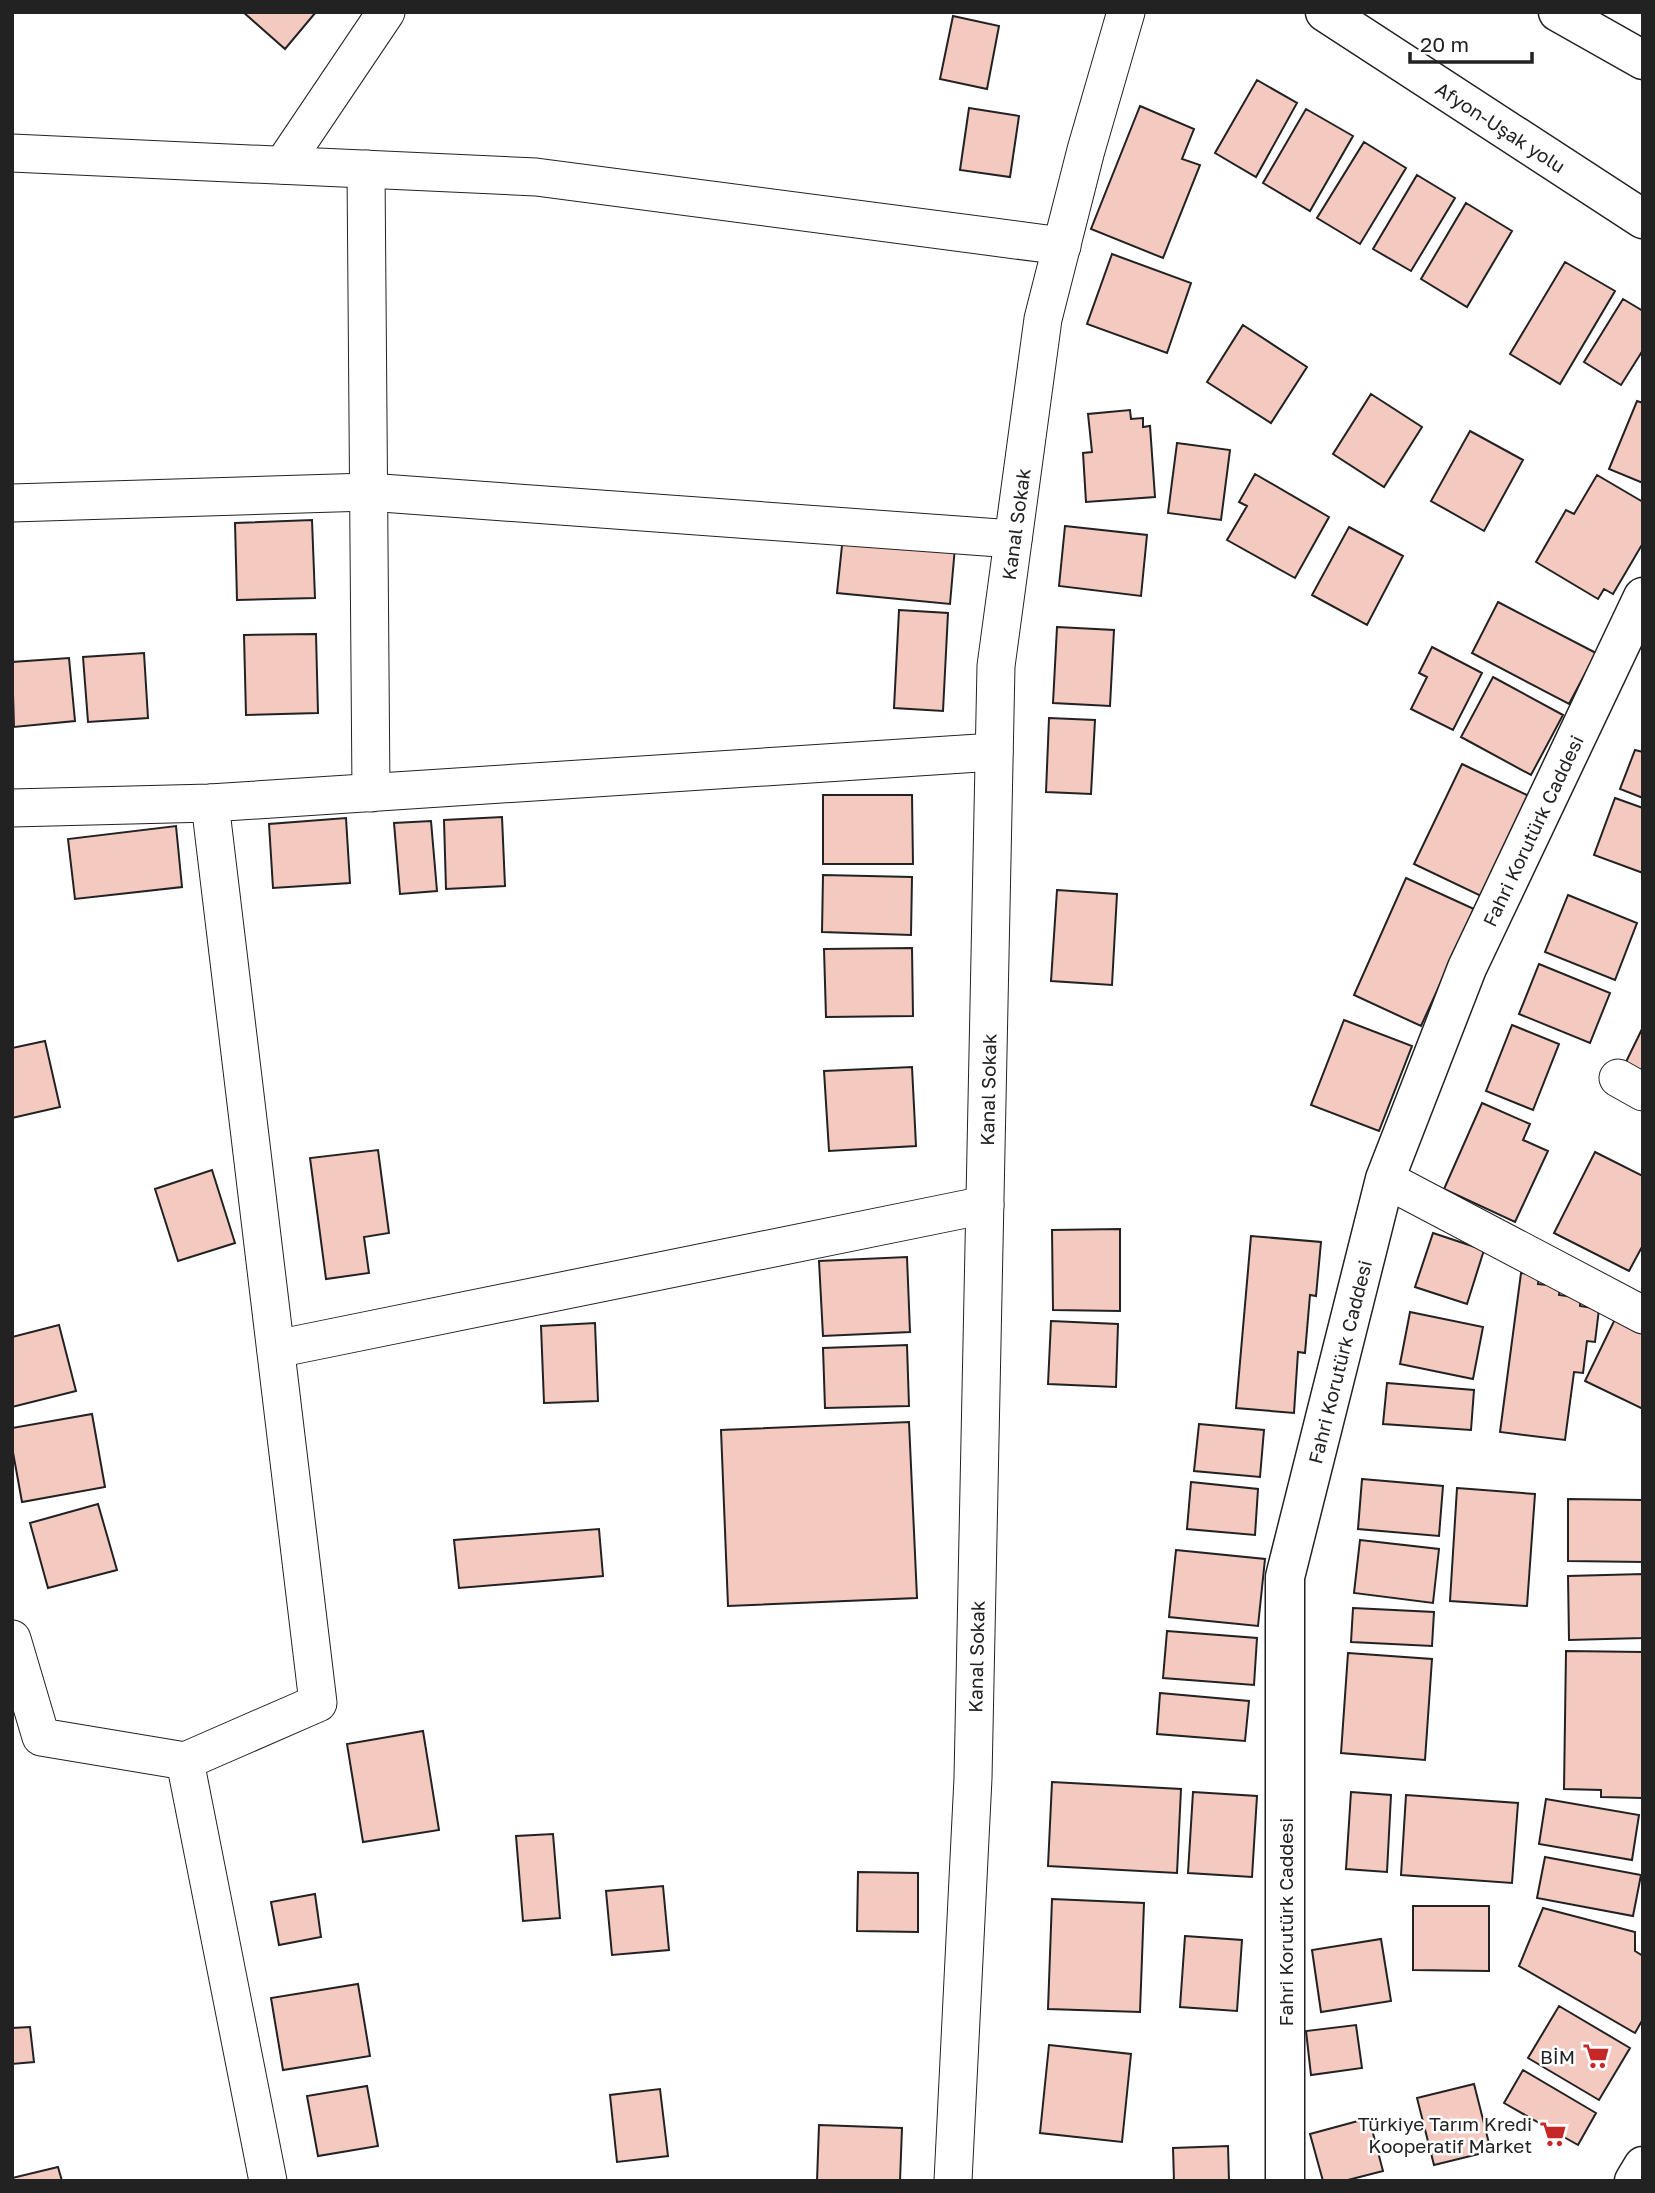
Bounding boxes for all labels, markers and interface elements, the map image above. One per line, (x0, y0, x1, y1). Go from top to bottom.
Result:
scale bar (1410, 21, 1532, 65)
text: 20 m (1420, 31, 1469, 57)
street label: Afyon-Uşak yolu (1432, 76, 1570, 177)
street label: Kanal Sokak (996, 466, 1034, 581)
street label: Fahri Korutürk Caddesi (1477, 731, 1587, 930)
street label: Kanal Sokak (975, 1033, 1000, 1146)
street label: Fahri Korutürk Caddesi (1302, 1258, 1376, 1466)
street label: Kanal Sokak (963, 1600, 988, 1713)
street label: Fahri Korutürk Caddesi (1274, 1818, 1297, 2026)
supermarket icon: BİM (1581, 2041, 1611, 2071)
place label: BİM (1540, 2045, 1575, 2068)
place label: Türkiye Tarım Kredi Kooperatif Market (1358, 2112, 1532, 2157)
supermarket icon: Türkiye Tarım Kredi Kooperatif Market (1538, 2119, 1568, 2149)

